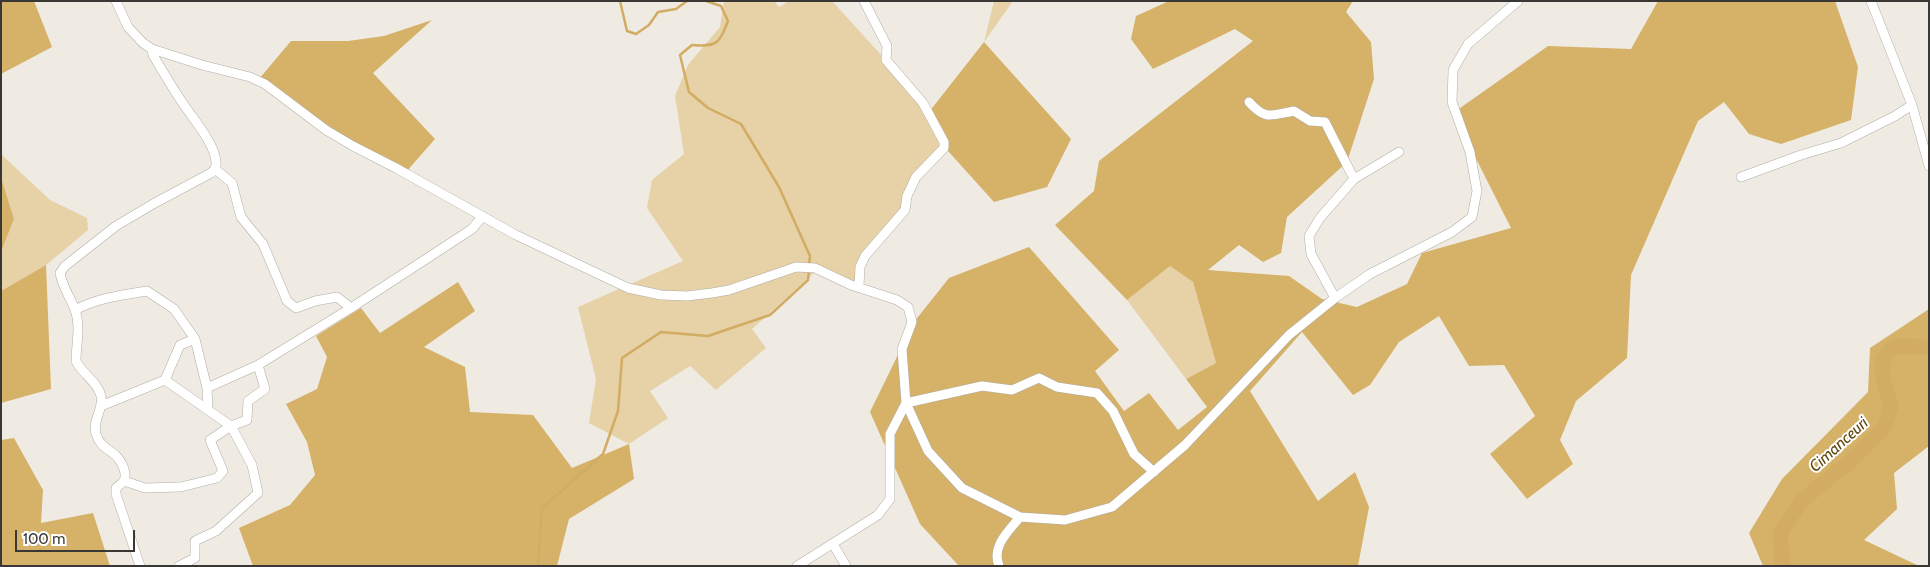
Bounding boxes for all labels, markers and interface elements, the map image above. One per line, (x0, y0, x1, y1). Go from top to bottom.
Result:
water label: Cimanceuri (1806, 414, 1872, 476)
scale bar (18, 520, 138, 552)
text: 100 m (23, 530, 65, 548)

